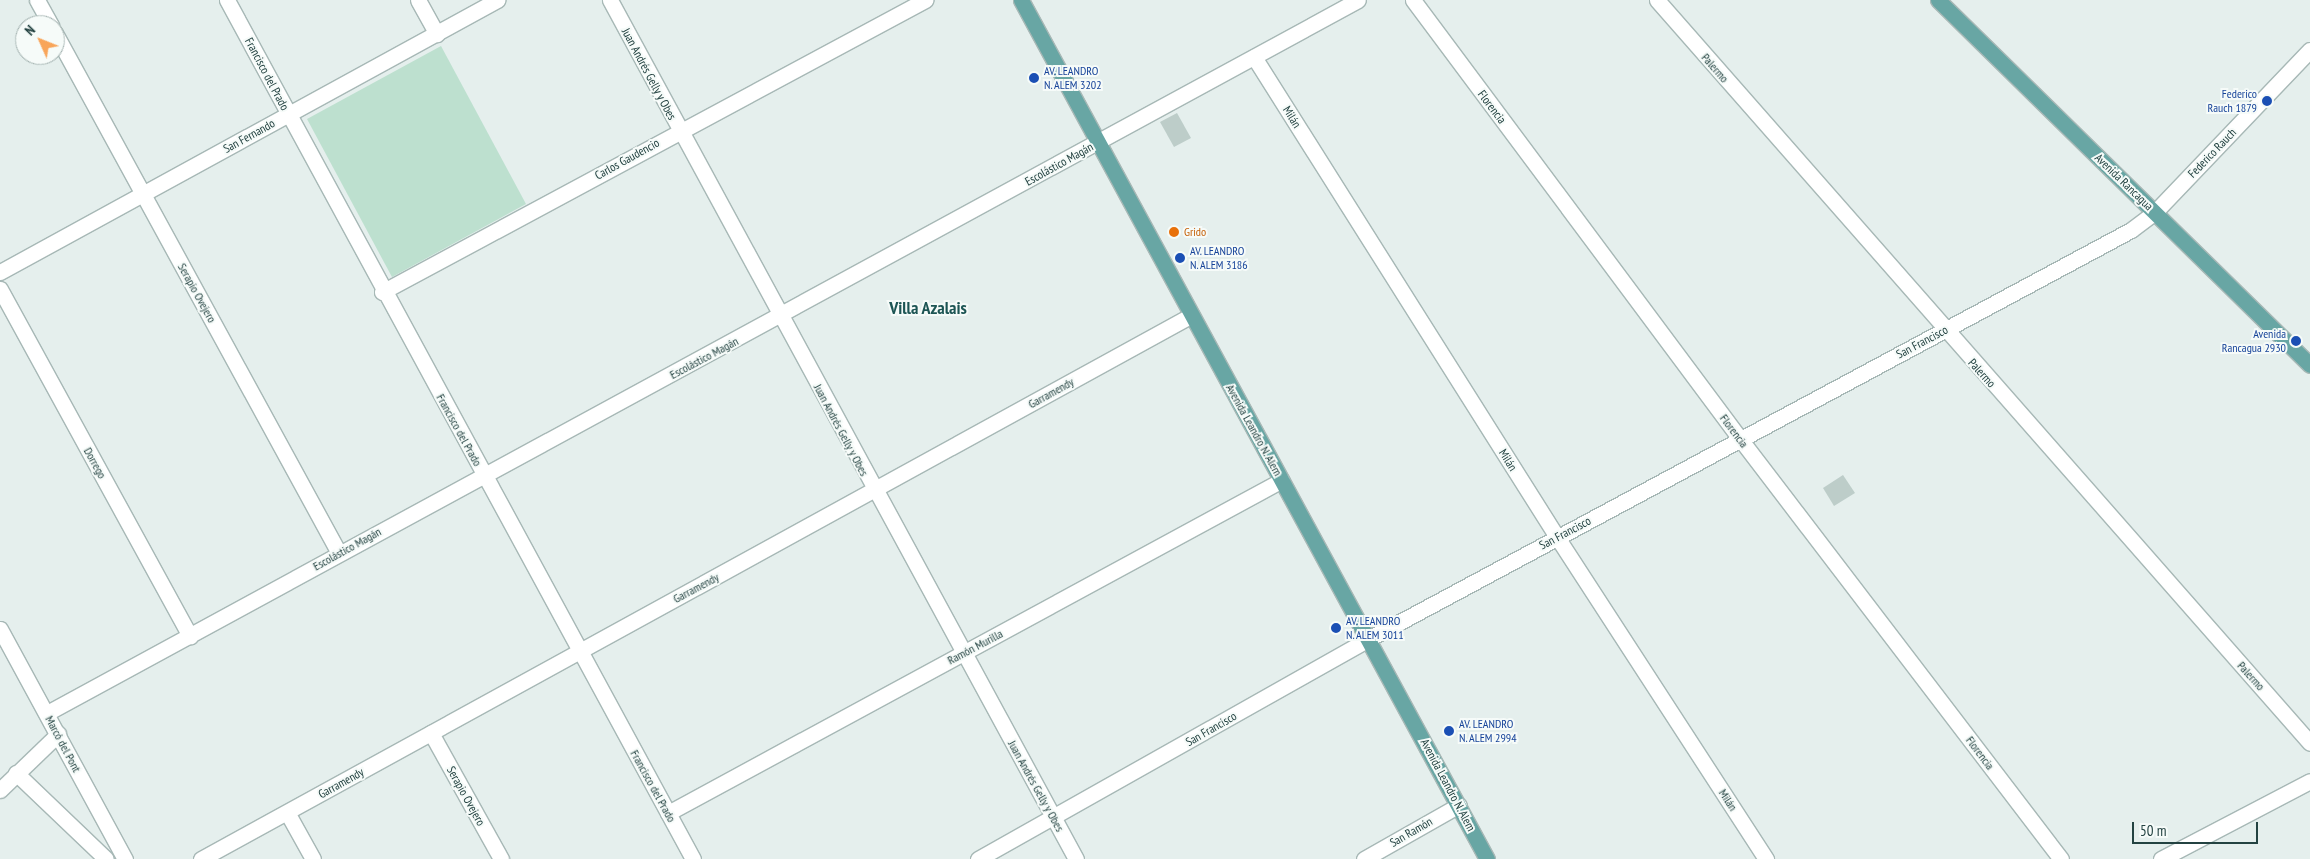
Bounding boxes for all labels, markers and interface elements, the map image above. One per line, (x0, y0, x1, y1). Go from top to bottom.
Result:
north arrow (15, 15, 65, 65)
text: N (21, 21, 39, 39)
street label: Juan Andrés Gelly y Obes (618, 25, 680, 123)
street label: Francisco del Prado (242, 35, 292, 113)
street label: Palermo (1698, 50, 1732, 86)
place label: AV. LEANDRO N. ALEM 3202 (1044, 64, 1103, 92)
marker: AV. LEANDRO N. ALEM 3202 (1028, 72, 1040, 84)
street label: Florencia (1475, 87, 1509, 127)
place label: Federico Rauch 1879 (2208, 87, 2257, 115)
marker: Federico Rauch 1879 (2261, 95, 2273, 107)
street label: Milán (1280, 103, 1304, 131)
street label: San Fernando (221, 116, 277, 156)
street label: Federico Rauch (2185, 125, 2239, 181)
street label: Carlos Gaudencio (592, 135, 662, 183)
street label: Escolástico Magán (1022, 139, 1096, 189)
street label: Avenida Rancagua (2092, 151, 2156, 213)
place label: Grido (1184, 225, 1206, 239)
marker: Grido (1168, 226, 1180, 238)
place label: AV. LEANDRO N. ALEM 3186 (1190, 244, 1249, 272)
marker: AV. LEANDRO N. ALEM 3186 (1174, 252, 1186, 264)
street label: Serapio Ovejero (175, 261, 219, 325)
district label: Villa Azalais (889, 297, 967, 319)
street label: San Francisco (1894, 322, 1950, 362)
place label: Avenida Rancagua 2930 (2222, 327, 2286, 355)
street label: Escolástico Magán (667, 334, 741, 382)
marker: Avenida Rancagua 2930 (2290, 335, 2302, 347)
street label: Palermo (1965, 356, 1999, 390)
street label: Garramendy (1026, 375, 1076, 411)
street label: Juan Andrés Gelly y Obes (810, 381, 872, 479)
street label: Avenida Leandro N. Alem (1223, 381, 1285, 479)
street label: Francisco del Prado (433, 391, 485, 469)
street label: Florencia (1717, 411, 1751, 451)
street label: Dorrego (81, 445, 109, 481)
street label: Milán (1496, 446, 1520, 474)
street label: San Francisco (1537, 513, 1593, 553)
street label: Escolástico Magán (310, 524, 384, 574)
street label: Garramendy (671, 570, 721, 606)
place label: AV. LEANDRO N. ALEM 3011 (1346, 614, 1405, 642)
marker: AV. LEANDRO N. ALEM 3011 (1330, 622, 1342, 634)
street label: Ramón Murilla (945, 626, 1005, 668)
street label: Palermo (2234, 659, 2268, 693)
street label: San Francisco (1183, 709, 1239, 749)
street label: Marcó del Pont (42, 713, 84, 775)
place label: AV. LEANDRO N. ALEM 2994 (1459, 717, 1518, 745)
marker: AV. LEANDRO N. ALEM 2994 (1443, 725, 1455, 737)
street label: Florencia (1963, 733, 1997, 773)
street label: Avenida Leandro N. Alem (1417, 736, 1479, 834)
street label: Juan Andrés Gelly y Obes (1005, 737, 1067, 835)
street label: Francisco del Prado (627, 747, 679, 825)
street label: Serapio Ovejero (444, 764, 488, 828)
street label: Garramendy (316, 765, 366, 801)
street label: Milán (1716, 786, 1740, 814)
scale bar (2135, 812, 2261, 844)
street label: San Ramón (1387, 814, 1435, 850)
text: 50 m (2140, 821, 2166, 840)

